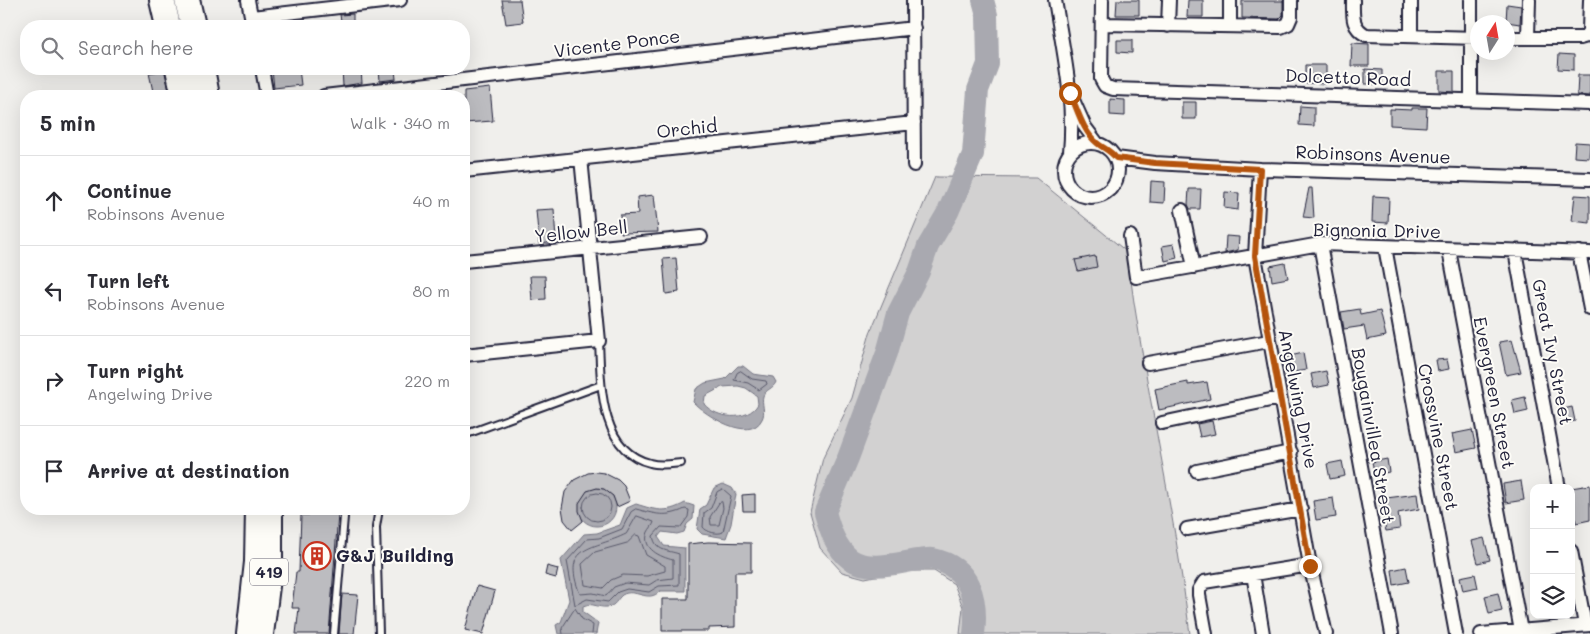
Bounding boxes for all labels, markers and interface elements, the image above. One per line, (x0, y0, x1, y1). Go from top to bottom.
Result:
north arrow (1470, 15, 1515, 60)
search box (20, 20, 470, 75)
street label: Vicente Ponce (552, 23, 681, 63)
icon: search (38, 34, 66, 62)
text: Search here (78, 35, 194, 60)
street label: Dolcetto Road (1284, 63, 1412, 91)
route start (1059, 82, 1082, 105)
text: 5 min (40, 109, 96, 136)
text: Walk · 340 m (350, 112, 450, 133)
street label: Orchid (655, 113, 718, 143)
street label: Robinsons Avenue (1295, 139, 1451, 169)
text: Continue (87, 178, 172, 203)
icon: ahead (40, 187, 68, 215)
text: 40 m (413, 190, 450, 211)
text: Robinsons Avenue (87, 203, 225, 224)
street label: Yellow Bell (533, 214, 629, 248)
street label: Bignonia Drive (1313, 217, 1441, 243)
text: Turn left (87, 268, 170, 293)
icon: left (40, 277, 68, 305)
street label: Great Ivy Street (1527, 277, 1579, 427)
text: 80 m (413, 280, 450, 301)
text: Robinsons Avenue (87, 293, 225, 314)
street label: Evergreen Street (1468, 315, 1522, 471)
street label: Angelwing Drive (1274, 327, 1324, 471)
street label: Bougainvillea Street (1347, 346, 1401, 526)
text: Turn right (87, 358, 184, 383)
street label: Crossvine Street (1413, 361, 1465, 512)
icon: right (40, 367, 68, 395)
text: 220 m (404, 370, 450, 391)
text: Angelwing Drive (87, 383, 213, 404)
icon: arrive (40, 457, 68, 485)
text: Arrive at destination (87, 458, 290, 483)
map controls (1530, 484, 1575, 619)
button: + (1530, 484, 1575, 529)
button: − (1530, 529, 1575, 574)
building icon: G&J Building (302, 541, 332, 571)
place label: G&J Building (336, 543, 454, 567)
route end (1299, 555, 1322, 578)
road number: 419 (250, 558, 288, 586)
button: layers (1530, 574, 1575, 619)

